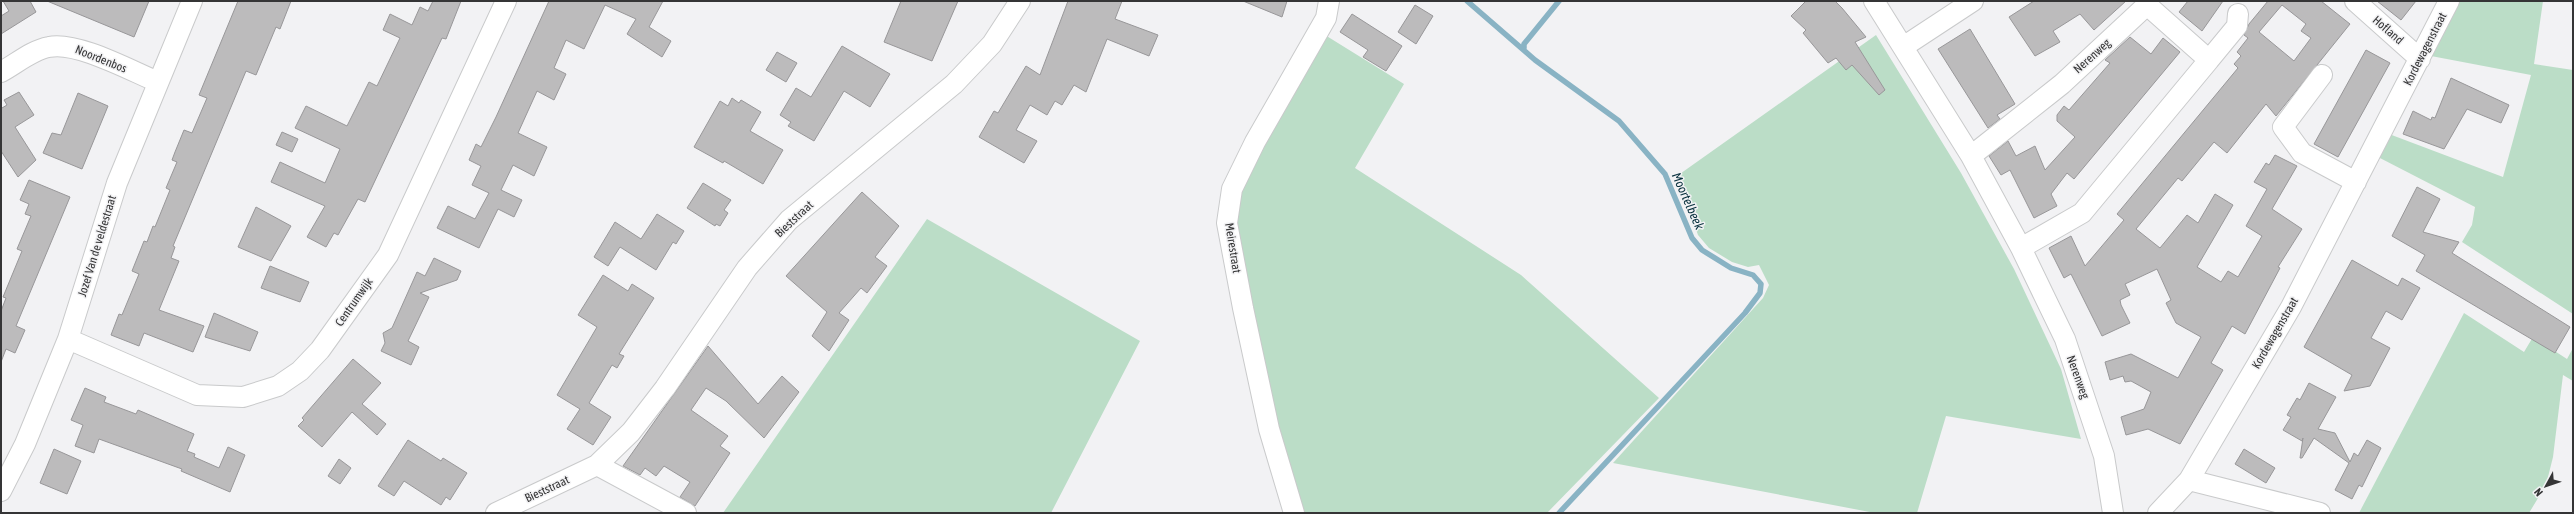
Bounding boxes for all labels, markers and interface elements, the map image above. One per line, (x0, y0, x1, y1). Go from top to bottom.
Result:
street label: Kordewagenstraat (2401, 10, 2450, 88)
street label: Hofland (2370, 13, 2406, 47)
street label: Nerenweg (2071, 35, 2114, 76)
street label: Noordenbos (73, 42, 129, 76)
water label: Moortelbeek (1669, 170, 1707, 232)
street label: Jozef Van de veldestraat (75, 193, 119, 298)
street label: Bieststraat (772, 197, 816, 240)
street label: Meirestraat (1222, 222, 1244, 275)
street label: Centrumwijk (332, 274, 376, 329)
street label: Kordewagenstraat (2249, 294, 2301, 371)
street label: Nerenweg (2064, 353, 2093, 401)
north arrow (2526, 466, 2566, 506)
street label: Bieststraat (523, 472, 572, 505)
text: N (2532, 486, 2545, 499)

